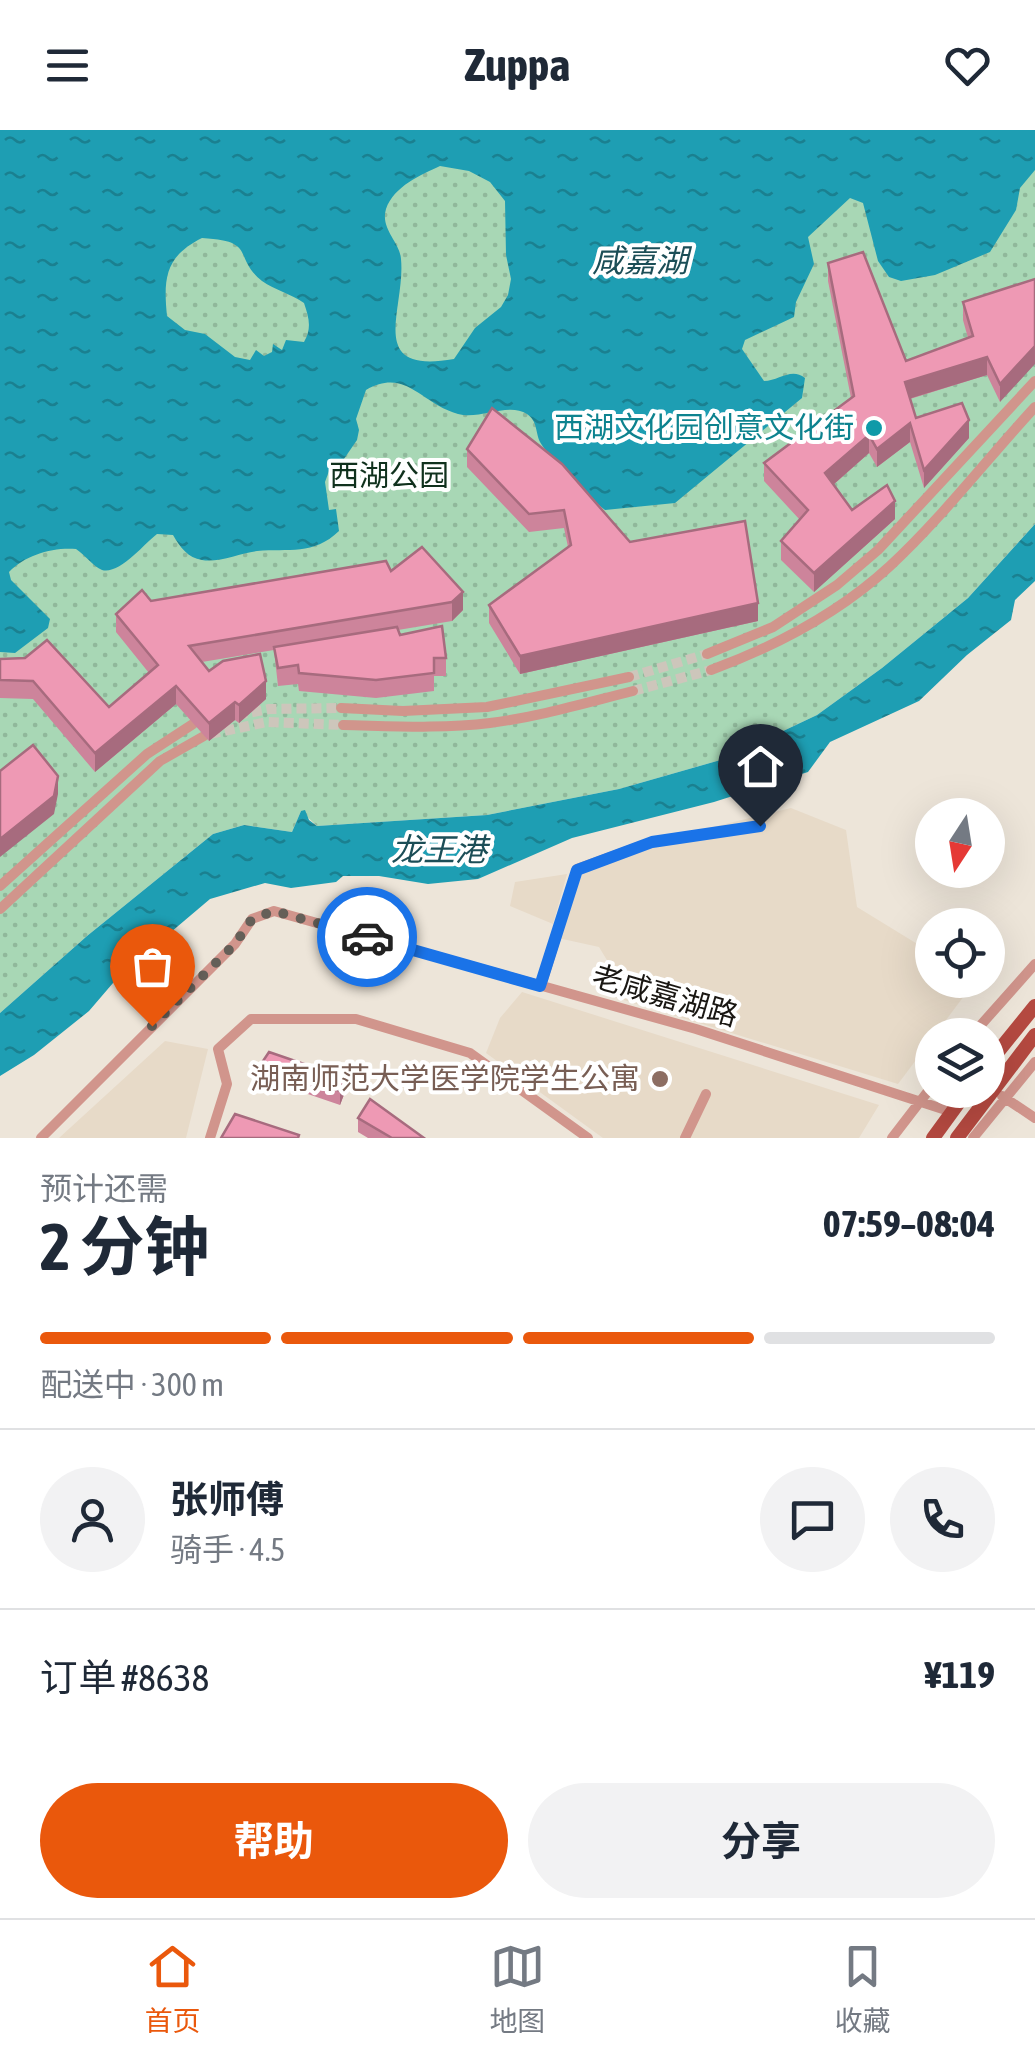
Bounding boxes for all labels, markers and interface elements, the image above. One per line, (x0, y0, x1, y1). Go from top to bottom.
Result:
icon: menu (40, 38, 95, 93)
icon: heart (940, 38, 995, 93)
text: Zuppa (465, 39, 570, 91)
water label: 咸嘉湖 (592, 242, 693, 279)
place label: 西湖文化园创意文化街 (554, 410, 854, 444)
marker: 西湖文化园创意文化街 (863, 417, 885, 439)
park label: 西湖公园 (329, 458, 449, 492)
pin (718, 724, 803, 827)
icon: home (733, 739, 788, 794)
north arrow (915, 798, 1005, 888)
map controls (915, 798, 1005, 1108)
water label: 龙王港 (391, 831, 491, 868)
courier (317, 887, 417, 987)
button: locate (915, 908, 1005, 998)
icon: car (340, 910, 395, 965)
pin (110, 924, 195, 1027)
icon: bag (125, 939, 180, 994)
street label: 老咸嘉湖路 (588, 958, 742, 1032)
button: layers (915, 1018, 1005, 1108)
place label: 湖南师范大学医学院学生公寓 (250, 1061, 640, 1095)
marker: 湖南师范大学医学院学生公寓 (649, 1068, 671, 1090)
text: 预计还需 (40, 1170, 168, 1207)
text: 07:59–08:04 (823, 1202, 995, 1245)
text: 2 分钟 (40, 1209, 209, 1284)
text: 配送中 · 300 m (40, 1366, 224, 1403)
button: person (40, 1467, 145, 1572)
button: chat (760, 1467, 865, 1572)
button: phone (890, 1467, 995, 1572)
text: 张师傅 (170, 1478, 284, 1521)
text: 骑手 · 4.5 (170, 1531, 285, 1568)
text: ¥119 (925, 1653, 995, 1696)
text: 订单 #8638 (40, 1656, 209, 1699)
button: 帮助 (40, 1783, 508, 1898)
button: 分享 (528, 1783, 995, 1898)
tab: 首页 (144, 1939, 201, 2039)
tab: 地图 (489, 1939, 546, 2039)
tab: 收藏 (834, 1939, 891, 2039)

